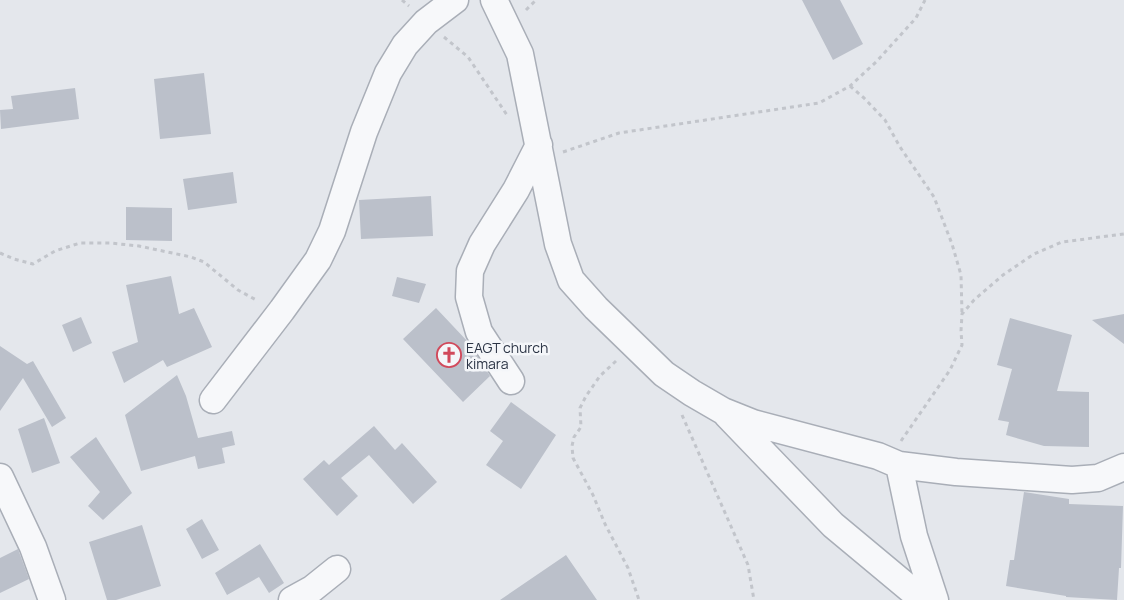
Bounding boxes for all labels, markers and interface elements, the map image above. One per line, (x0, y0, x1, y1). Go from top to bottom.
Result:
place label: EAGT church kimara (466, 338, 548, 373)
church icon: EAGT church kimara (436, 342, 462, 368)

